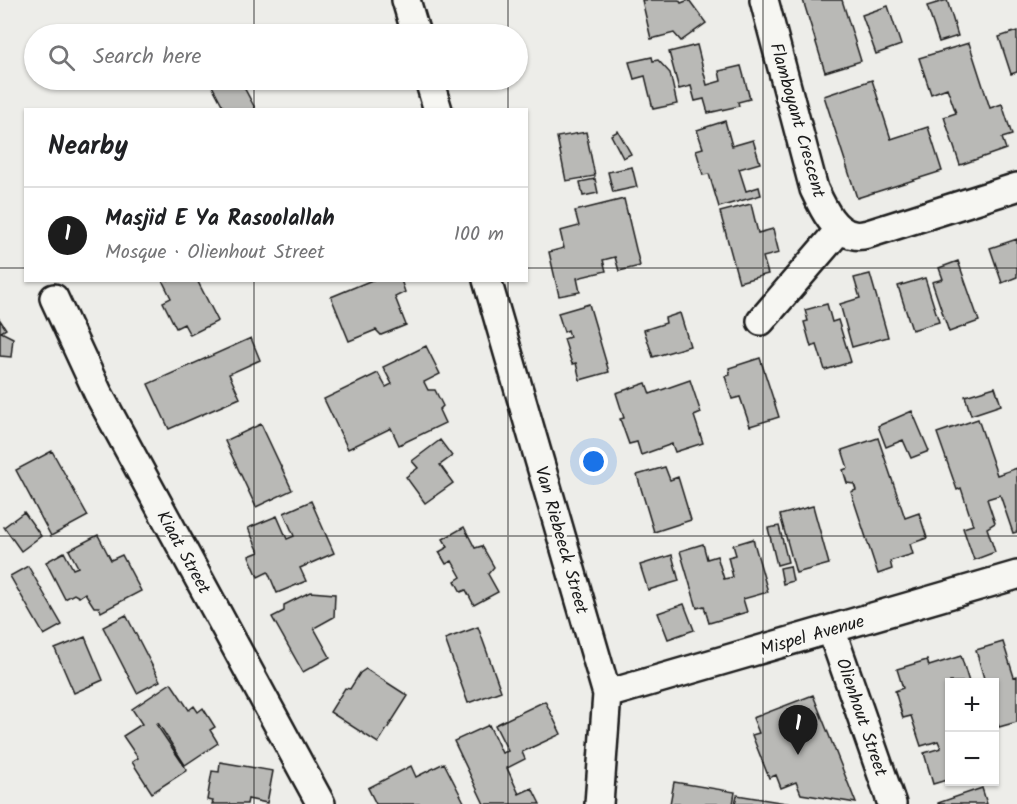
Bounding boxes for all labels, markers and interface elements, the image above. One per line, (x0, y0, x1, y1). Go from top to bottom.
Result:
search box (24, 24, 528, 90)
street label: Flamboyant Crescent (761, 39, 833, 202)
text: Search here (93, 40, 201, 75)
icon: search (45, 41, 78, 74)
text: Nearby (48, 126, 128, 168)
text: Masjid E Ya Rasoolallah (105, 202, 335, 237)
text: 1 (64, 219, 71, 251)
text: 100 m (454, 219, 504, 251)
text: Mosque · Olienhout Street (105, 237, 325, 269)
your location (579, 447, 608, 476)
street label: Van Riebeeck Street (526, 463, 596, 619)
street label: Kiaat Street (148, 506, 218, 601)
street label: Mispel Avenue (757, 608, 868, 665)
street label: Olienhout Street (827, 654, 895, 782)
map controls (945, 678, 999, 786)
button: + (945, 678, 999, 732)
pin: 1 (778, 706, 818, 755)
button: − (945, 732, 999, 786)

